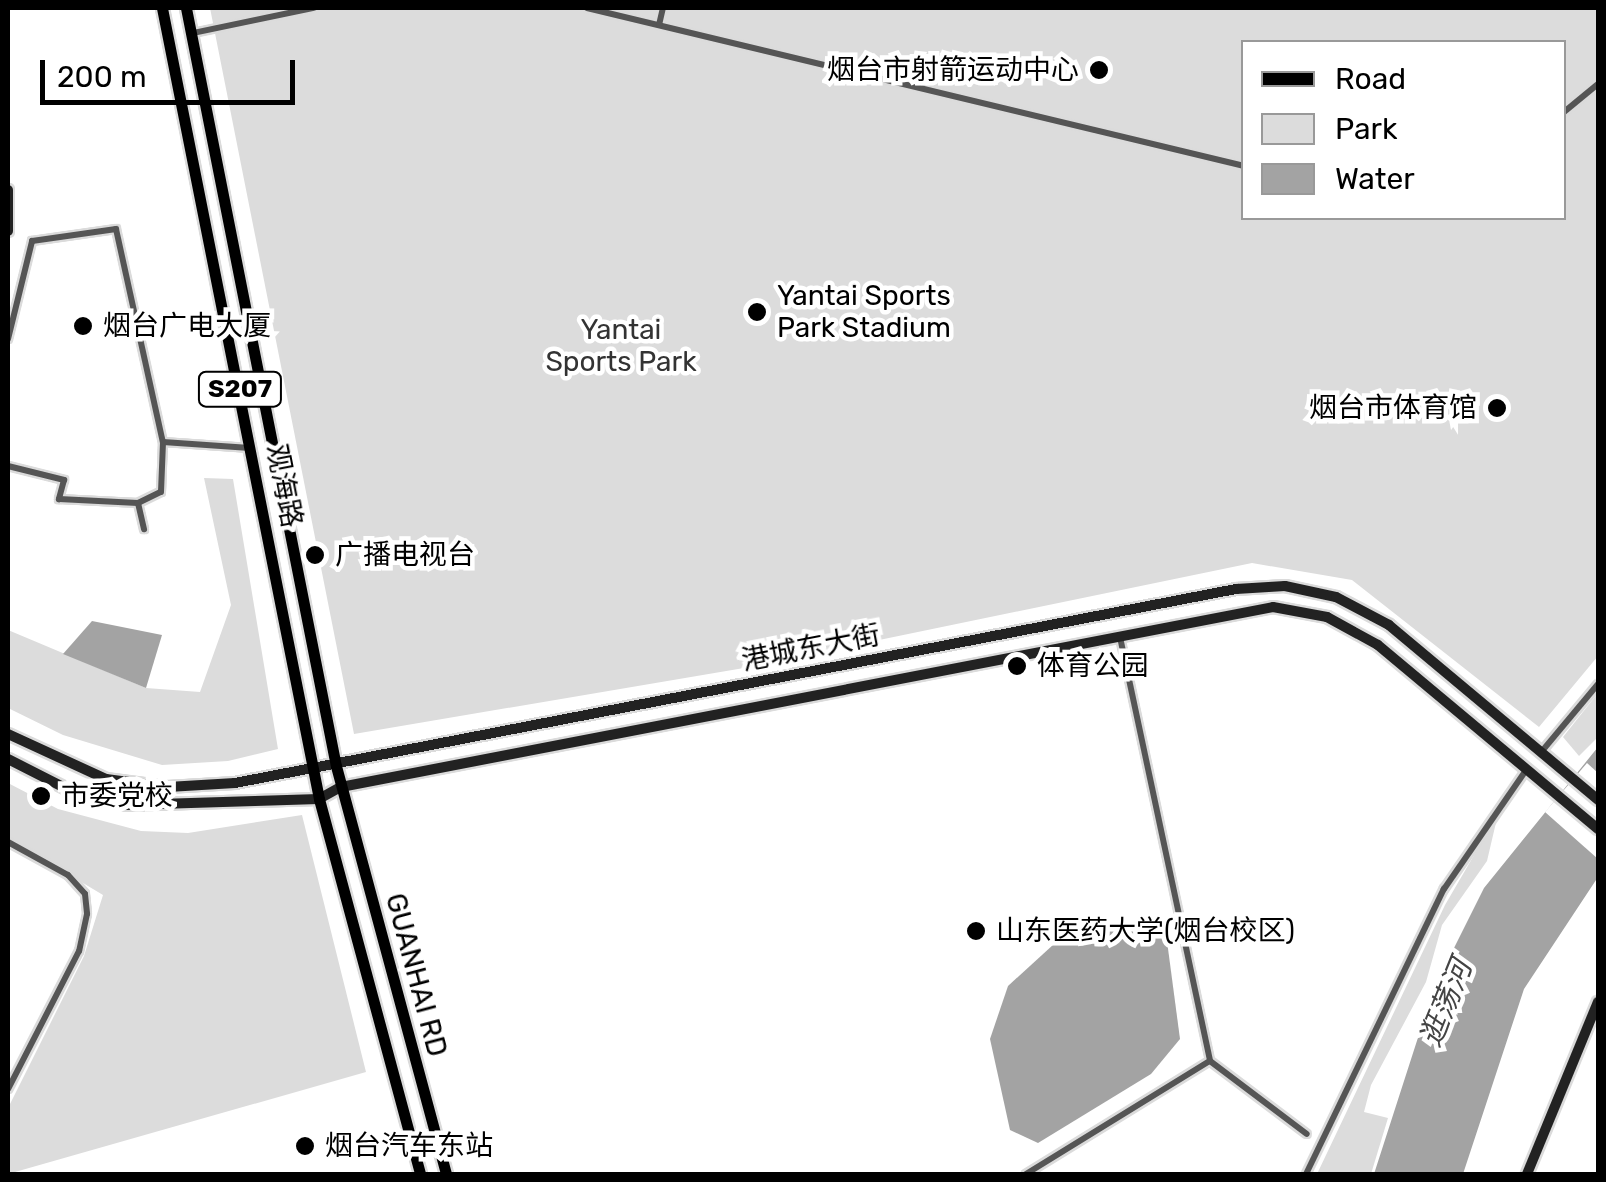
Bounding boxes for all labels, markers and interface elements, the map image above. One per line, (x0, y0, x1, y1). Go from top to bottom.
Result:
scale bar (45, 40, 300, 102)
legend (1241, 40, 1566, 220)
place label: 烟台市射箭运动中心 (827, 53, 1079, 87)
text: 200 m (57, 59, 147, 95)
marker: 烟台市射箭运动中心 (1088, 59, 1110, 81)
text: Road (1335, 61, 1406, 97)
text: Park (1335, 111, 1397, 147)
text: Water (1335, 161, 1415, 197)
place label: Yantai Sports Park Stadium (777, 279, 951, 345)
marker: Yantai Sports Park Stadium (746, 301, 768, 323)
place label: 烟台广电大厦 (103, 309, 271, 343)
park label: Yantai Sports Park (545, 313, 697, 379)
marker: 烟台广电大厦 (72, 315, 94, 337)
road number: S207 (198, 369, 282, 409)
place label: 烟台市体育馆 (1309, 391, 1477, 425)
marker: 烟台市体育馆 (1486, 397, 1508, 419)
street label: 观海路 (259, 442, 309, 530)
place label: 广播电视台 (335, 538, 475, 572)
marker: 广播电视台 (304, 544, 326, 566)
street label: 港城东大街 (739, 618, 883, 678)
place label: 体育公园 (1037, 649, 1149, 683)
marker: 体育公园 (1006, 655, 1028, 677)
place label: 市委党校 (61, 779, 173, 813)
marker: 市委党校 (30, 785, 52, 807)
street label: GUANHAI RD (378, 890, 454, 1060)
place label: 山东医药大学(烟台校区) (996, 914, 1295, 948)
marker: 山东医药大学(烟台校区) (965, 920, 987, 942)
water label: 逛荡河 (1412, 955, 1480, 1051)
place label: 烟台汽车东站 (325, 1129, 493, 1163)
marker: 烟台汽车东站 (294, 1135, 316, 1157)

